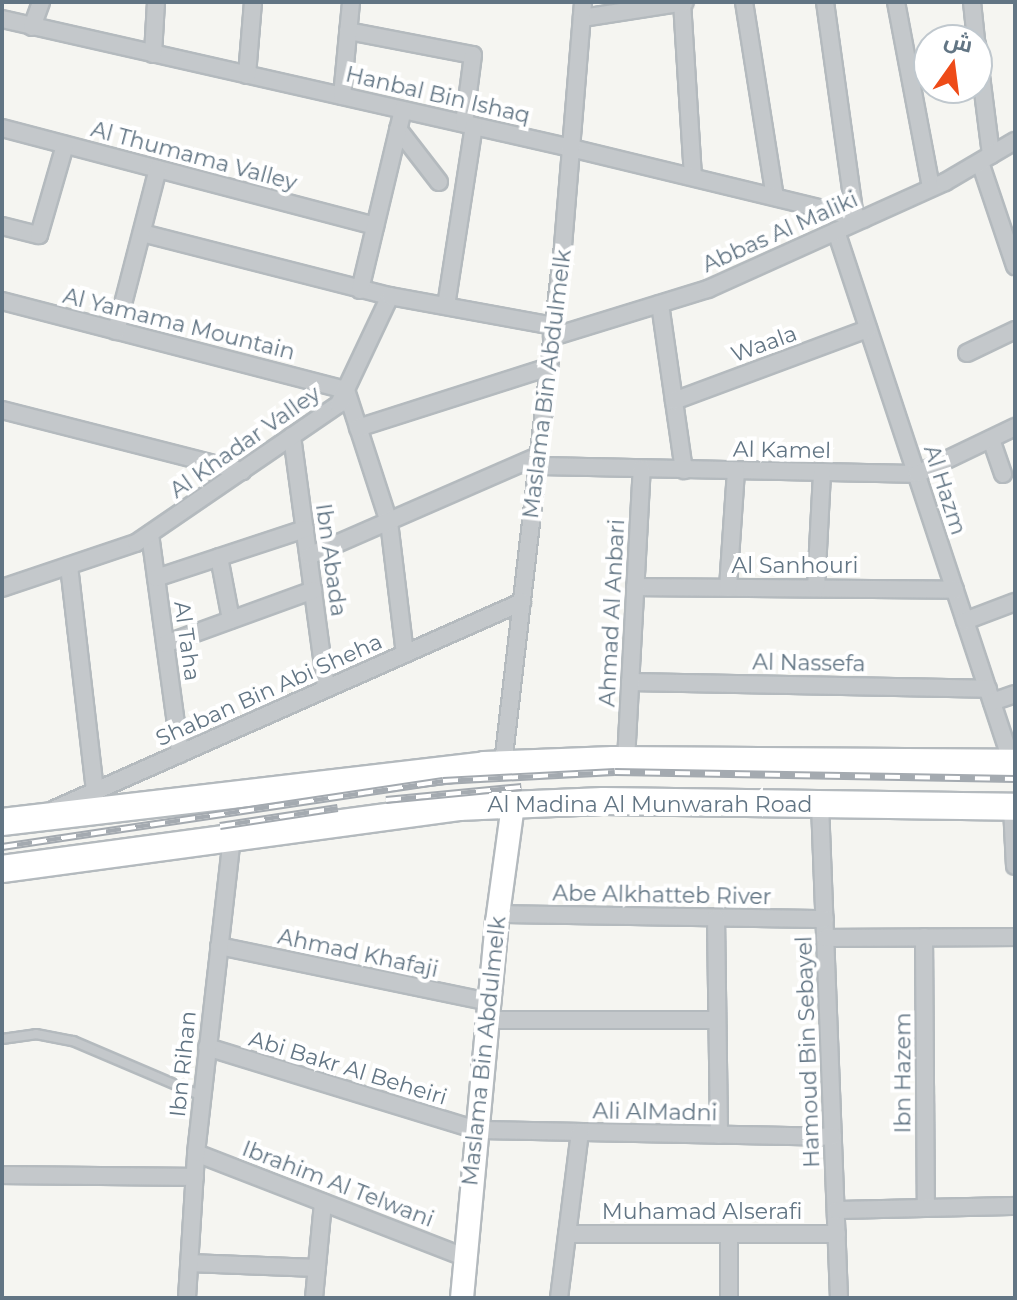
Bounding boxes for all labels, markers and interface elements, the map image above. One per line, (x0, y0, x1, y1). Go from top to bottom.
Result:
north arrow (913, 24, 993, 104)
text: ش (941, 26, 975, 59)
street label: Hanbal Bin Ishaq (343, 61, 533, 129)
street label: Al Thumama Valley (88, 116, 300, 196)
street label: Abbas Al Maliki (698, 186, 862, 278)
street label: Maslama Bin Abdulmelk (517, 248, 577, 520)
street label: Al Yamama Mountain (60, 282, 298, 366)
street label: Waala (727, 320, 801, 368)
street label: Al Khadar Valley (165, 380, 325, 504)
street label: Al Kamel (733, 436, 831, 464)
street label: Al Hazm (918, 442, 972, 538)
street label: Ibn Abada (310, 502, 352, 618)
street label: Ahmad Al Anbari (594, 518, 630, 708)
street label: Al Sanhouri (732, 553, 858, 579)
street label: Al Taha (168, 599, 206, 683)
street label: Shaban Bin Abi Sheha (152, 628, 386, 752)
street label: Al Nassefa (752, 649, 866, 677)
street label: Al Madina Al Munwarah Road (488, 792, 812, 818)
street label: Abe Alkhatteb River (552, 880, 772, 910)
street label: Maslama Bin Abdulmelk (457, 915, 511, 1187)
street label: Ahmad Khafaji (275, 923, 441, 983)
street label: Hamoud Bin Sebayel (791, 936, 825, 1168)
street label: Ibn Rihan (164, 1010, 202, 1118)
street label: Ibn Hazem (890, 1013, 916, 1133)
street label: Abi Bakr Al Beheiri (246, 1025, 450, 1111)
street label: Ali AlMadni (592, 1098, 718, 1126)
street label: Ibrahim Al Telwani (238, 1135, 438, 1233)
street label: Muhamad Alserafi (602, 1199, 802, 1225)

